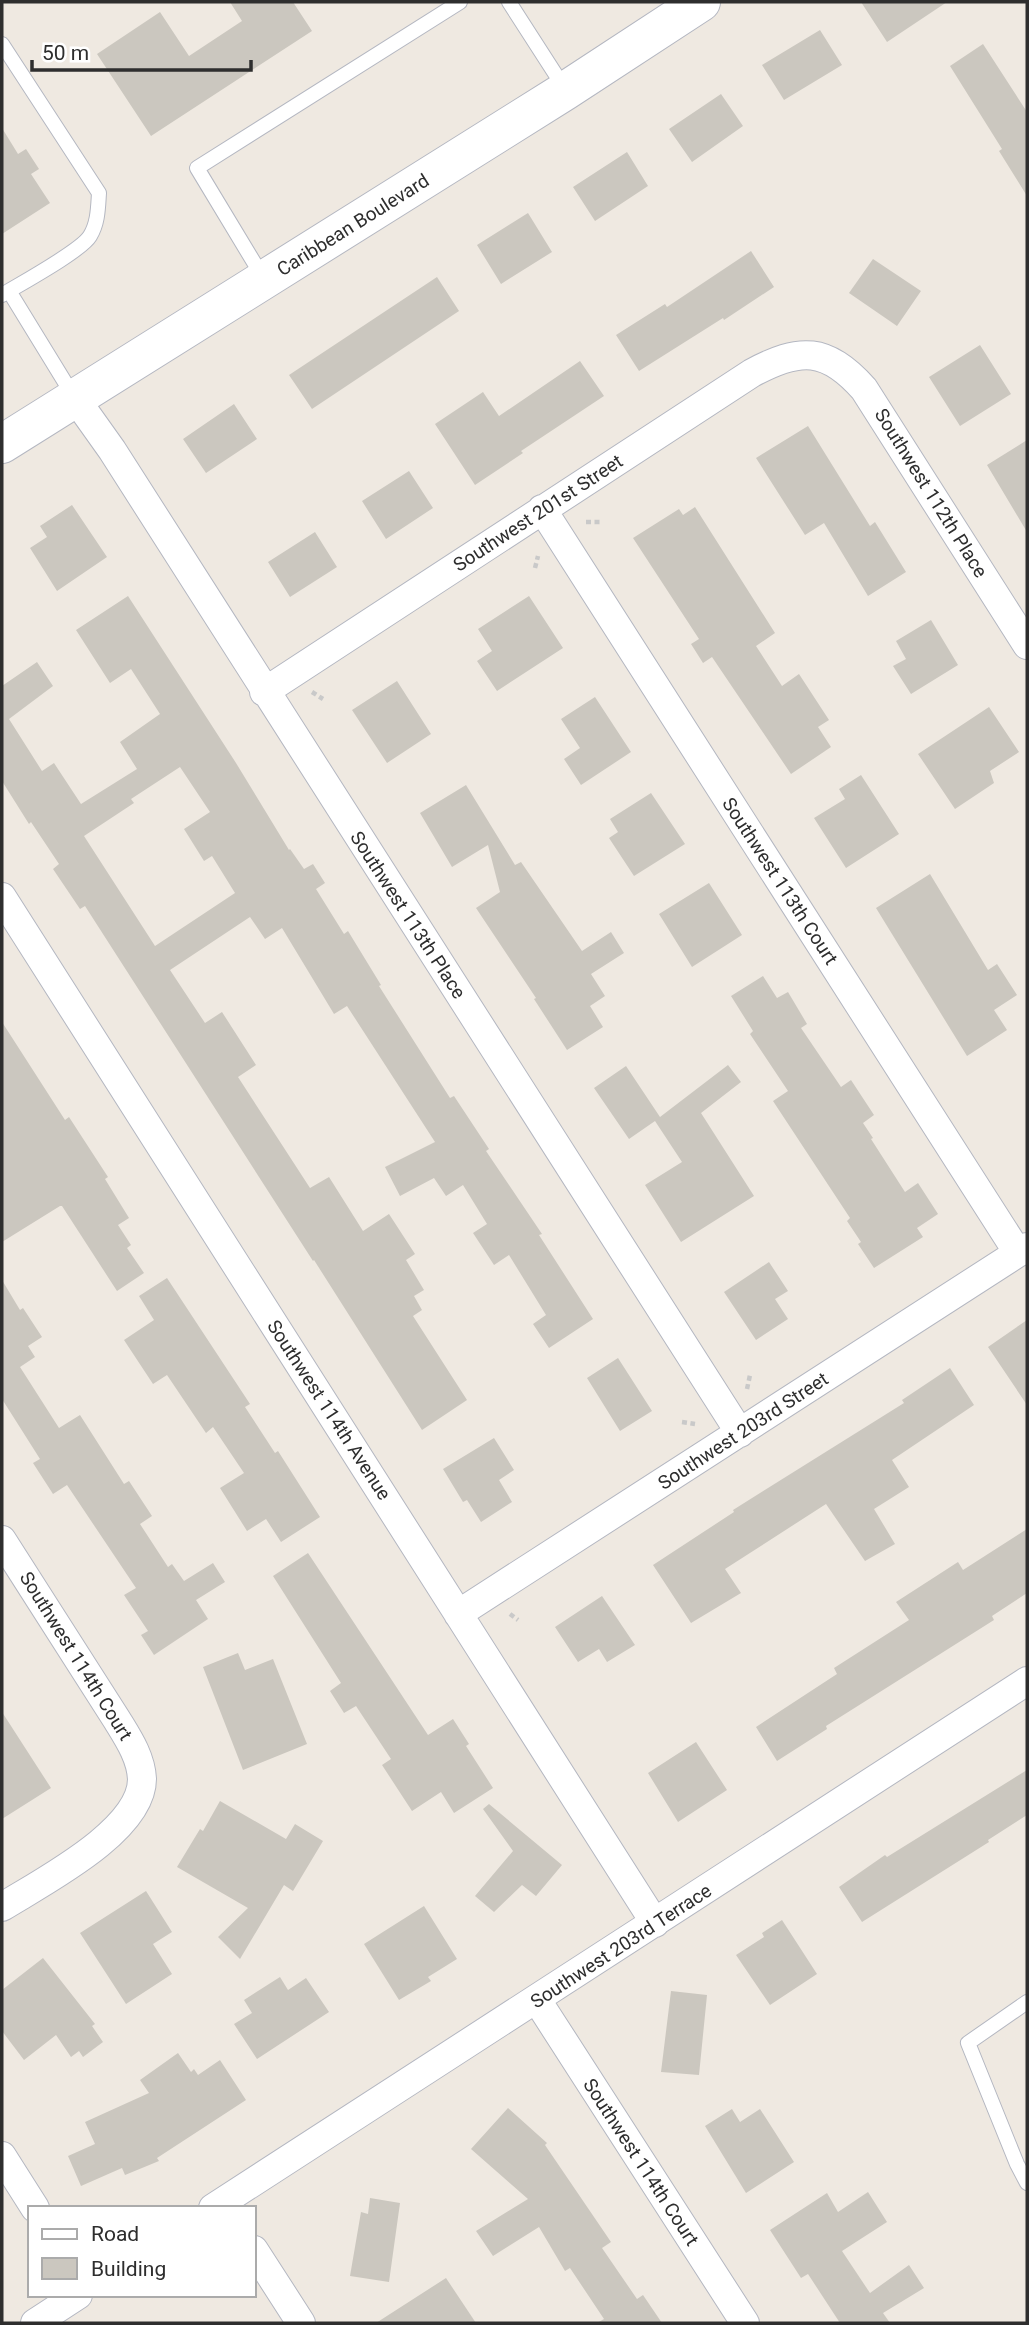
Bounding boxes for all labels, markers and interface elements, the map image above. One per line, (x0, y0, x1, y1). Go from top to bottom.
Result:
scale bar (32, 28, 250, 72)
text: 50 m (42, 41, 89, 65)
street label: Caribbean Boulevard (273, 169, 433, 281)
street label: Southwest 112th Place (870, 404, 992, 582)
street label: Southwest 201st Street (449, 450, 627, 576)
street label: Southwest 113th Court (717, 793, 843, 969)
street label: Southwest 113th Place (345, 827, 471, 1003)
street label: Southwest 114th Avenue (262, 1316, 396, 1504)
street label: Southwest 203rd Street (654, 1367, 832, 1495)
street label: Southwest 114th Court (15, 1567, 137, 1745)
street label: Southwest 203rd Terrace (526, 1879, 716, 2013)
street label: Southwest 114th Court (578, 2074, 704, 2250)
legend (28, 2206, 256, 2297)
text: Road (91, 2222, 139, 2246)
text: Building (91, 2257, 166, 2281)

